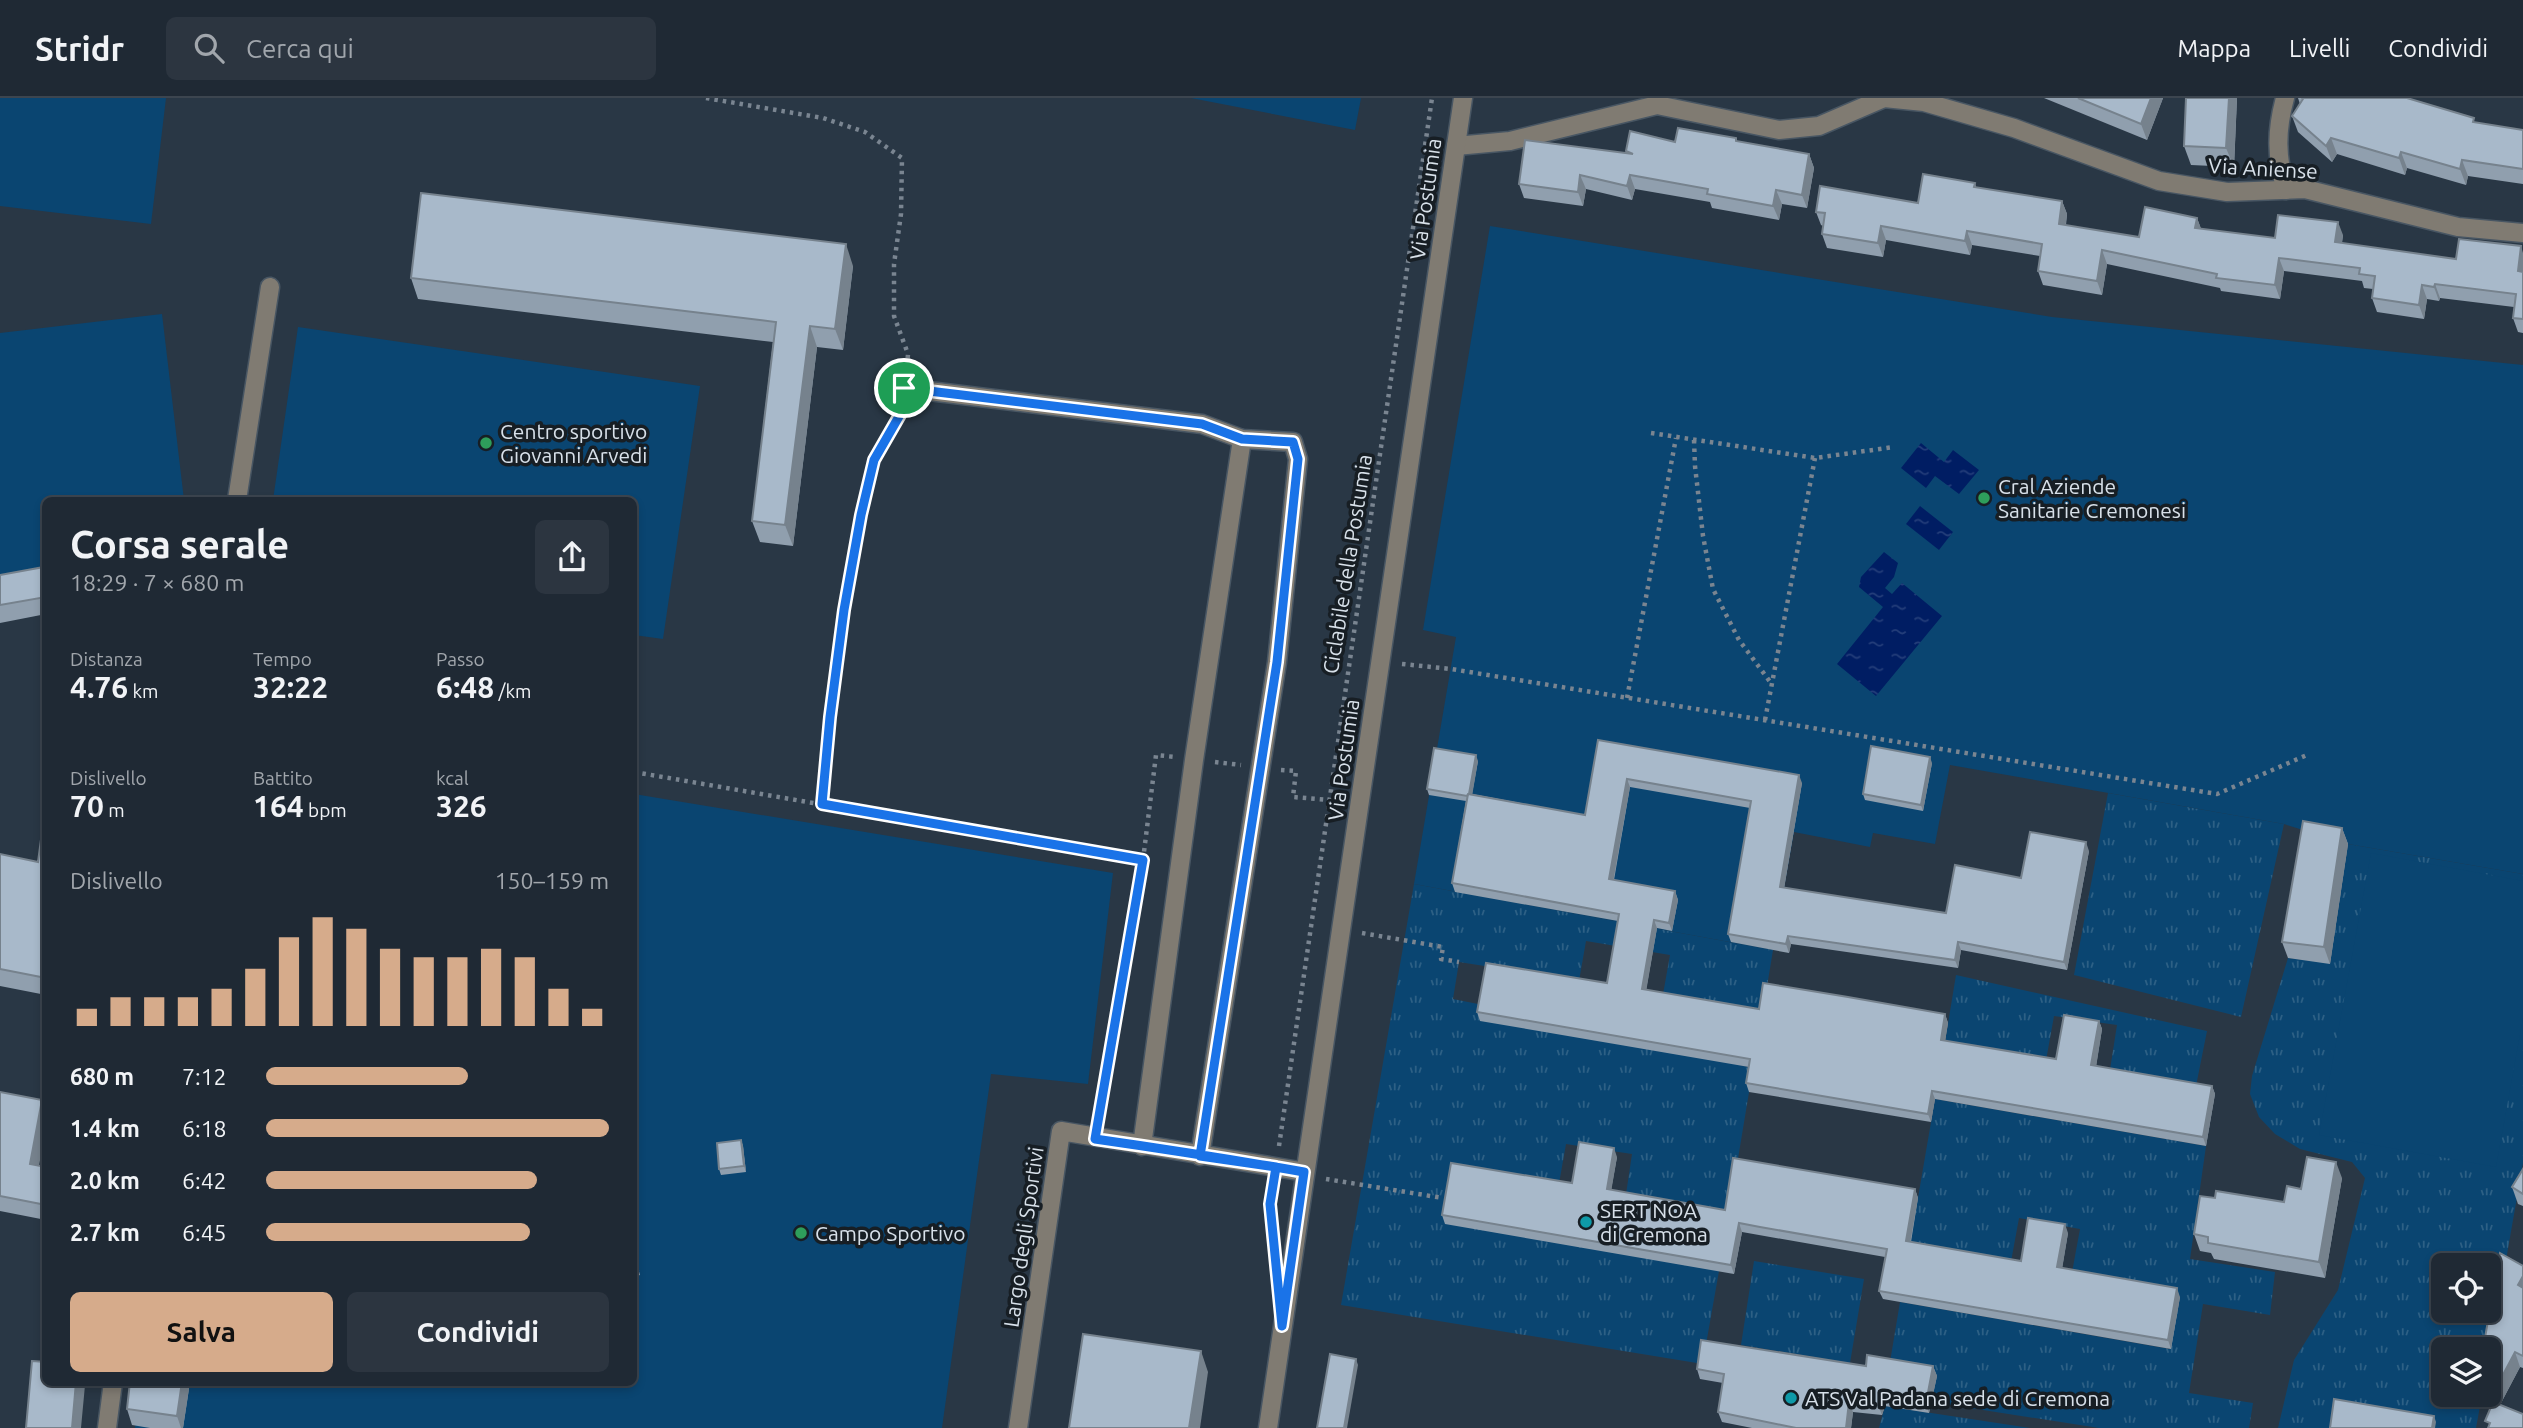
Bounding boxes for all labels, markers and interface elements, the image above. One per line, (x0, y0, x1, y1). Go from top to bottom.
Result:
search box (166, 17, 656, 80)
icon: search (190, 29, 228, 67)
text: Stridr (35, 30, 124, 67)
text: Cerca qui (246, 34, 354, 63)
text: Mappa (2177, 35, 2251, 62)
text: Livelli (2289, 35, 2350, 62)
text: Condividi (2388, 35, 2488, 62)
street label: Via Postumia (1405, 137, 1445, 261)
street label: Via Aniense (2208, 153, 2318, 183)
pin (874, 358, 934, 418)
icon: arrive (885, 369, 923, 407)
place label: Centro sportivo Giovanni Arvedi (500, 419, 647, 467)
marker: Centro sportivo Giovanni Arvedi (478, 435, 494, 451)
street label: Ciclabile della Postumia (1318, 453, 1376, 675)
place label: Cral Aziende Sanitarie Cremonesi (1998, 474, 2186, 522)
marker: Cral Aziende Sanitarie Cremonesi (1976, 490, 1992, 506)
button: share (535, 520, 609, 594)
text: Corsa serale (70, 523, 289, 565)
text: 18:29 · 7 × 680 m (70, 570, 244, 595)
text: Distanza (70, 648, 143, 670)
text: Tempo (253, 648, 312, 670)
text: Passo (436, 648, 485, 670)
text: 4.76 (70, 670, 128, 704)
text: 32:22 (253, 670, 328, 704)
text: 6:48 (436, 670, 494, 704)
text: km (128, 680, 158, 702)
text: /km (494, 680, 532, 702)
street label: Via Postumia (1323, 698, 1363, 822)
text: Dislivello (70, 767, 147, 789)
text: Battito (253, 767, 313, 789)
text: kcal (436, 767, 469, 789)
text: 70 (70, 789, 104, 823)
text: 164 (253, 789, 304, 823)
text: 326 (436, 789, 487, 823)
text: m (104, 799, 125, 821)
text: bpm (304, 799, 347, 821)
text: Dislivello (70, 868, 163, 893)
text: 150–159 m (495, 868, 609, 893)
text: 680 m (70, 1064, 134, 1089)
text: 7:12 (182, 1064, 227, 1089)
text: 1.4 km (70, 1116, 140, 1141)
text: 6:18 (182, 1116, 227, 1141)
street label: Largo degli Sportivi (998, 1145, 1048, 1329)
text: 2.0 km (70, 1168, 140, 1193)
text: 6:42 (182, 1168, 227, 1193)
place label: SERT NOA di Cremona (1600, 1198, 1708, 1246)
marker: SERT NOA di Cremona (1578, 1214, 1594, 1230)
text: 2.7 km (70, 1220, 140, 1245)
text: 6:45 (182, 1220, 227, 1245)
place label: Campo Sportivo (815, 1221, 966, 1245)
marker: Campo Sportivo (793, 1225, 809, 1241)
map controls (2431, 1253, 2501, 1407)
button: locate (2431, 1253, 2501, 1323)
button: Salva (70, 1292, 333, 1372)
button: Condividi (347, 1292, 609, 1372)
button: layers (2431, 1337, 2501, 1407)
place label: ATS Val Padana sede di Cremona (1805, 1386, 2110, 1410)
marker: ATS Val Padana sede di Cremona (1783, 1390, 1799, 1406)

